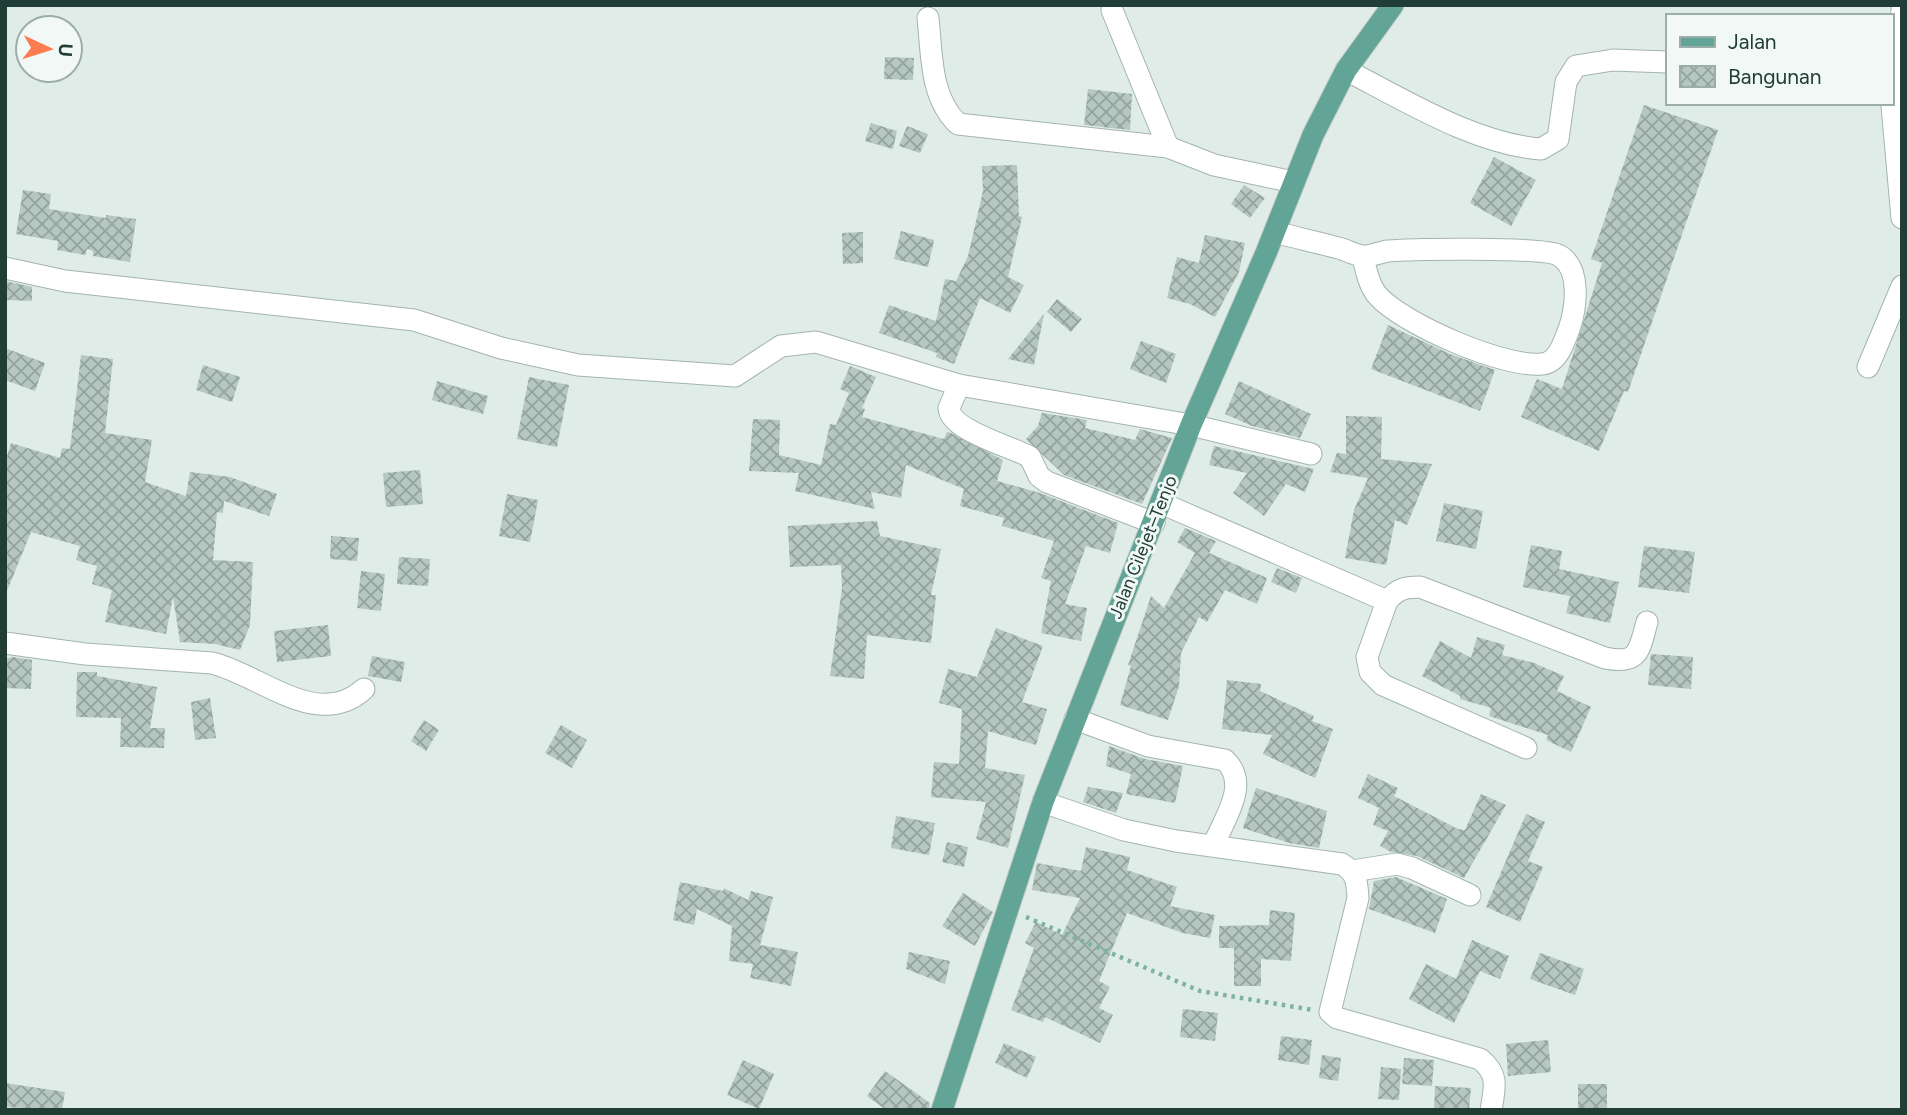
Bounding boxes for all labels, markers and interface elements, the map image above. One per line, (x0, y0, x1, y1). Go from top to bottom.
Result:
north arrow (14, 14, 84, 84)
legend (1666, 14, 1893, 105)
text: Jalan (1728, 29, 1777, 54)
text: U (54, 43, 77, 58)
text: Bangunan (1728, 64, 1821, 89)
street label: Jalan Cilejet–Tenjo (1104, 472, 1182, 622)

